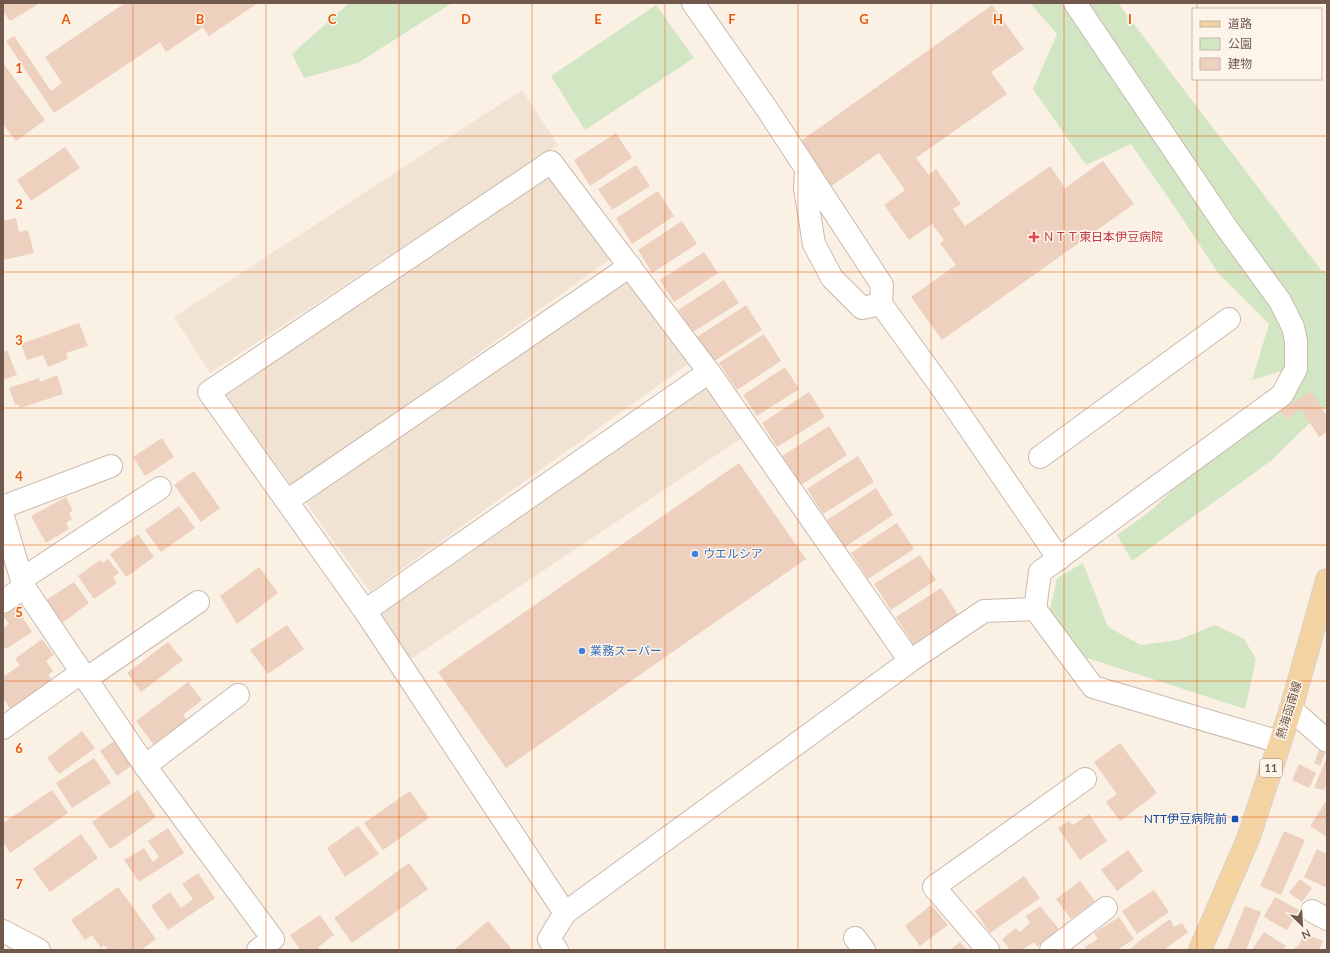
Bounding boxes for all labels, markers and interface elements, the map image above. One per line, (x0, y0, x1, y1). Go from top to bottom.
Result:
legend (1192, 8, 1322, 80)
text: A (60, 11, 71, 27)
text: B (196, 11, 205, 27)
text: C (328, 11, 337, 27)
text: D (461, 11, 471, 27)
text: E (594, 11, 602, 27)
text: F (728, 11, 736, 27)
text: G (859, 11, 869, 27)
text: H (993, 11, 1003, 27)
text: I (1128, 11, 1132, 27)
text: 道路 (1228, 16, 1252, 31)
text: 公園 (1228, 36, 1252, 51)
text: 建物 (1228, 56, 1252, 71)
text: 1 (15, 60, 23, 76)
text: 2 (15, 196, 23, 212)
place label: ＮＴＴ東日本伊豆病院 (1043, 229, 1163, 244)
marker: ＮＴＴ東日本伊豆病院 (1028, 231, 1040, 243)
text: 3 (15, 332, 23, 348)
text: 4 (15, 468, 23, 484)
place label: ウエルシア (703, 546, 763, 561)
marker: ウエルシア (690, 549, 700, 559)
text: 5 (15, 604, 23, 620)
place label: 業務スーパー (590, 643, 662, 658)
marker: 業務スーパー (577, 646, 587, 656)
street label: 熱海函南線 (1273, 679, 1304, 741)
text: 6 (15, 740, 23, 756)
road number: 11 (1260, 759, 1282, 777)
place label: NTT伊豆病院前 (1144, 811, 1227, 826)
marker: NTT伊豆病院前 (1230, 814, 1240, 824)
text: 7 (15, 876, 23, 892)
north arrow (1282, 905, 1322, 945)
text: N (1300, 927, 1313, 942)

